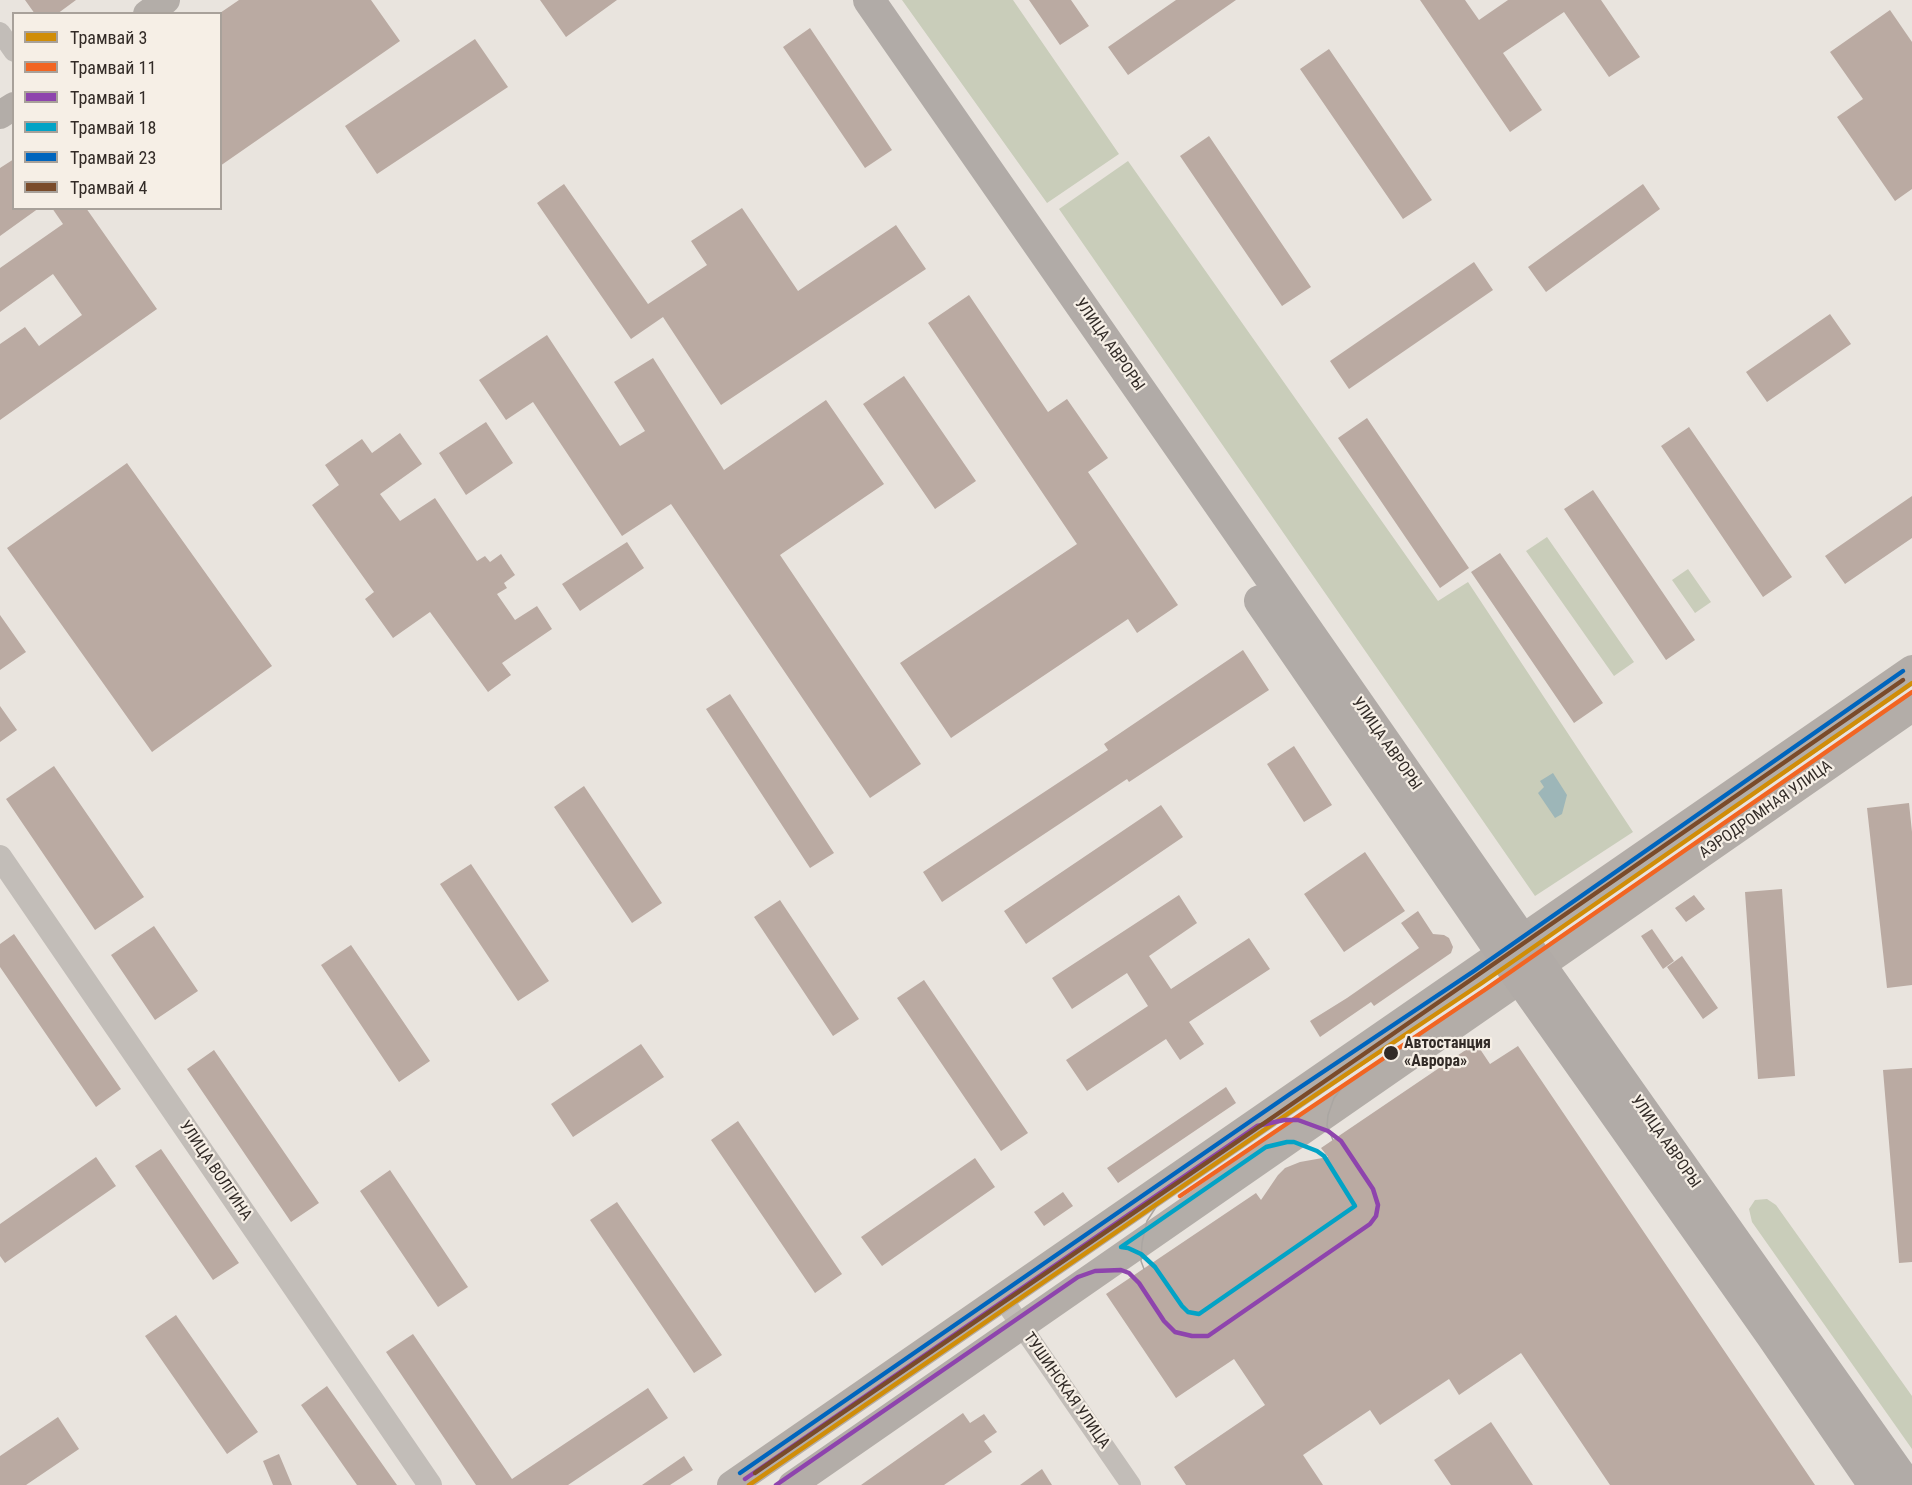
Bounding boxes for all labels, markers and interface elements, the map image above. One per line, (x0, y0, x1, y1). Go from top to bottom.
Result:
legend (12, 12, 222, 210)
text: Трамвай 3 (70, 27, 147, 48)
text: Трамвай 11 (70, 57, 156, 78)
text: Трамвай 1 (70, 87, 147, 108)
text: Трамвай 18 (70, 117, 156, 138)
text: Трамвай 23 (70, 147, 156, 168)
text: Трамвай 4 (70, 177, 147, 198)
street label: УЛИЦА АВРОРЫ (1070, 295, 1148, 395)
street label: УЛИЦА АВРОРЫ (1347, 694, 1425, 794)
street label: АЭРОДРОМНАЯ УЛИЦА (1696, 757, 1836, 863)
place label: Автостанция «Аврора» (1404, 1034, 1491, 1072)
marker: Автостанция «Аврора» (1382, 1044, 1400, 1062)
street label: УЛИЦА АВРОРЫ (1626, 1092, 1704, 1192)
street label: УЛИЦА ВОЛГИНА (175, 1117, 255, 1225)
street label: ТУШИНСКАЯ УЛИЦА (1019, 1329, 1113, 1453)

